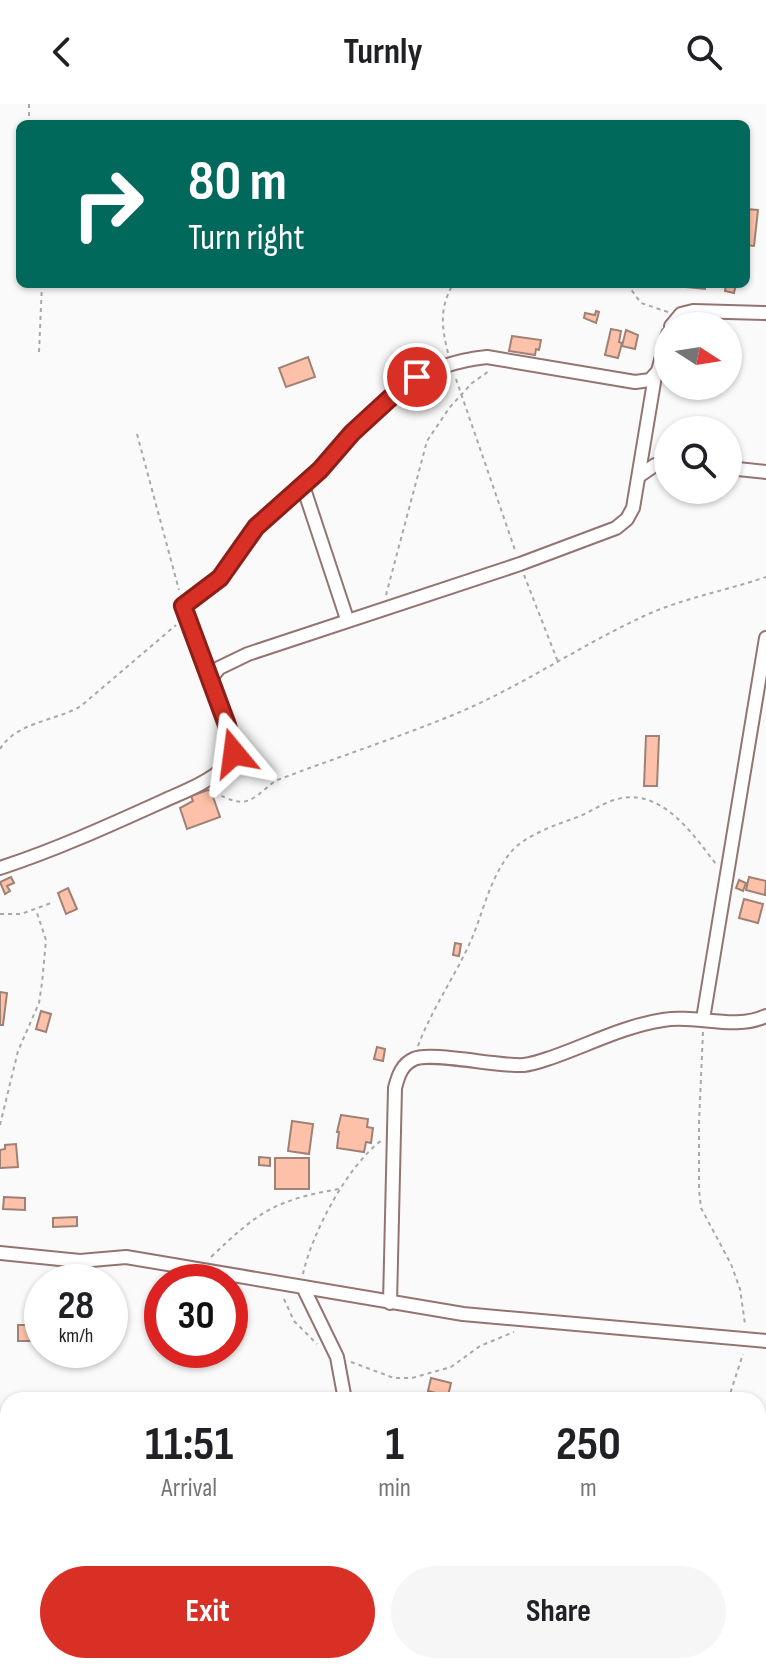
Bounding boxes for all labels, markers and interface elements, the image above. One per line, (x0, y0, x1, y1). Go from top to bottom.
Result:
icon: back (40, 30, 84, 74)
icon: search (682, 30, 726, 74)
text: Turnly (344, 31, 422, 74)
text: 80 m (188, 149, 287, 216)
icon: right (56, 152, 160, 256)
text: Turn right (188, 217, 305, 260)
north arrow (654, 312, 742, 400)
map controls (654, 312, 742, 504)
pin (383, 343, 451, 411)
icon: arrive (395, 355, 439, 399)
button: search (654, 416, 742, 504)
position arrow (192, 711, 276, 795)
speed limit sign: 30 (144, 1264, 248, 1368)
text: 28 (58, 1282, 94, 1330)
text: km/h (59, 1324, 93, 1348)
text: 11:51 (145, 1416, 233, 1473)
text: 1 (385, 1416, 404, 1473)
text: 250 (556, 1416, 621, 1473)
text: Arrival (161, 1473, 217, 1504)
text: min (378, 1473, 411, 1504)
text: m (580, 1473, 597, 1504)
button: Exit (40, 1566, 375, 1658)
button: Share (391, 1566, 726, 1658)

